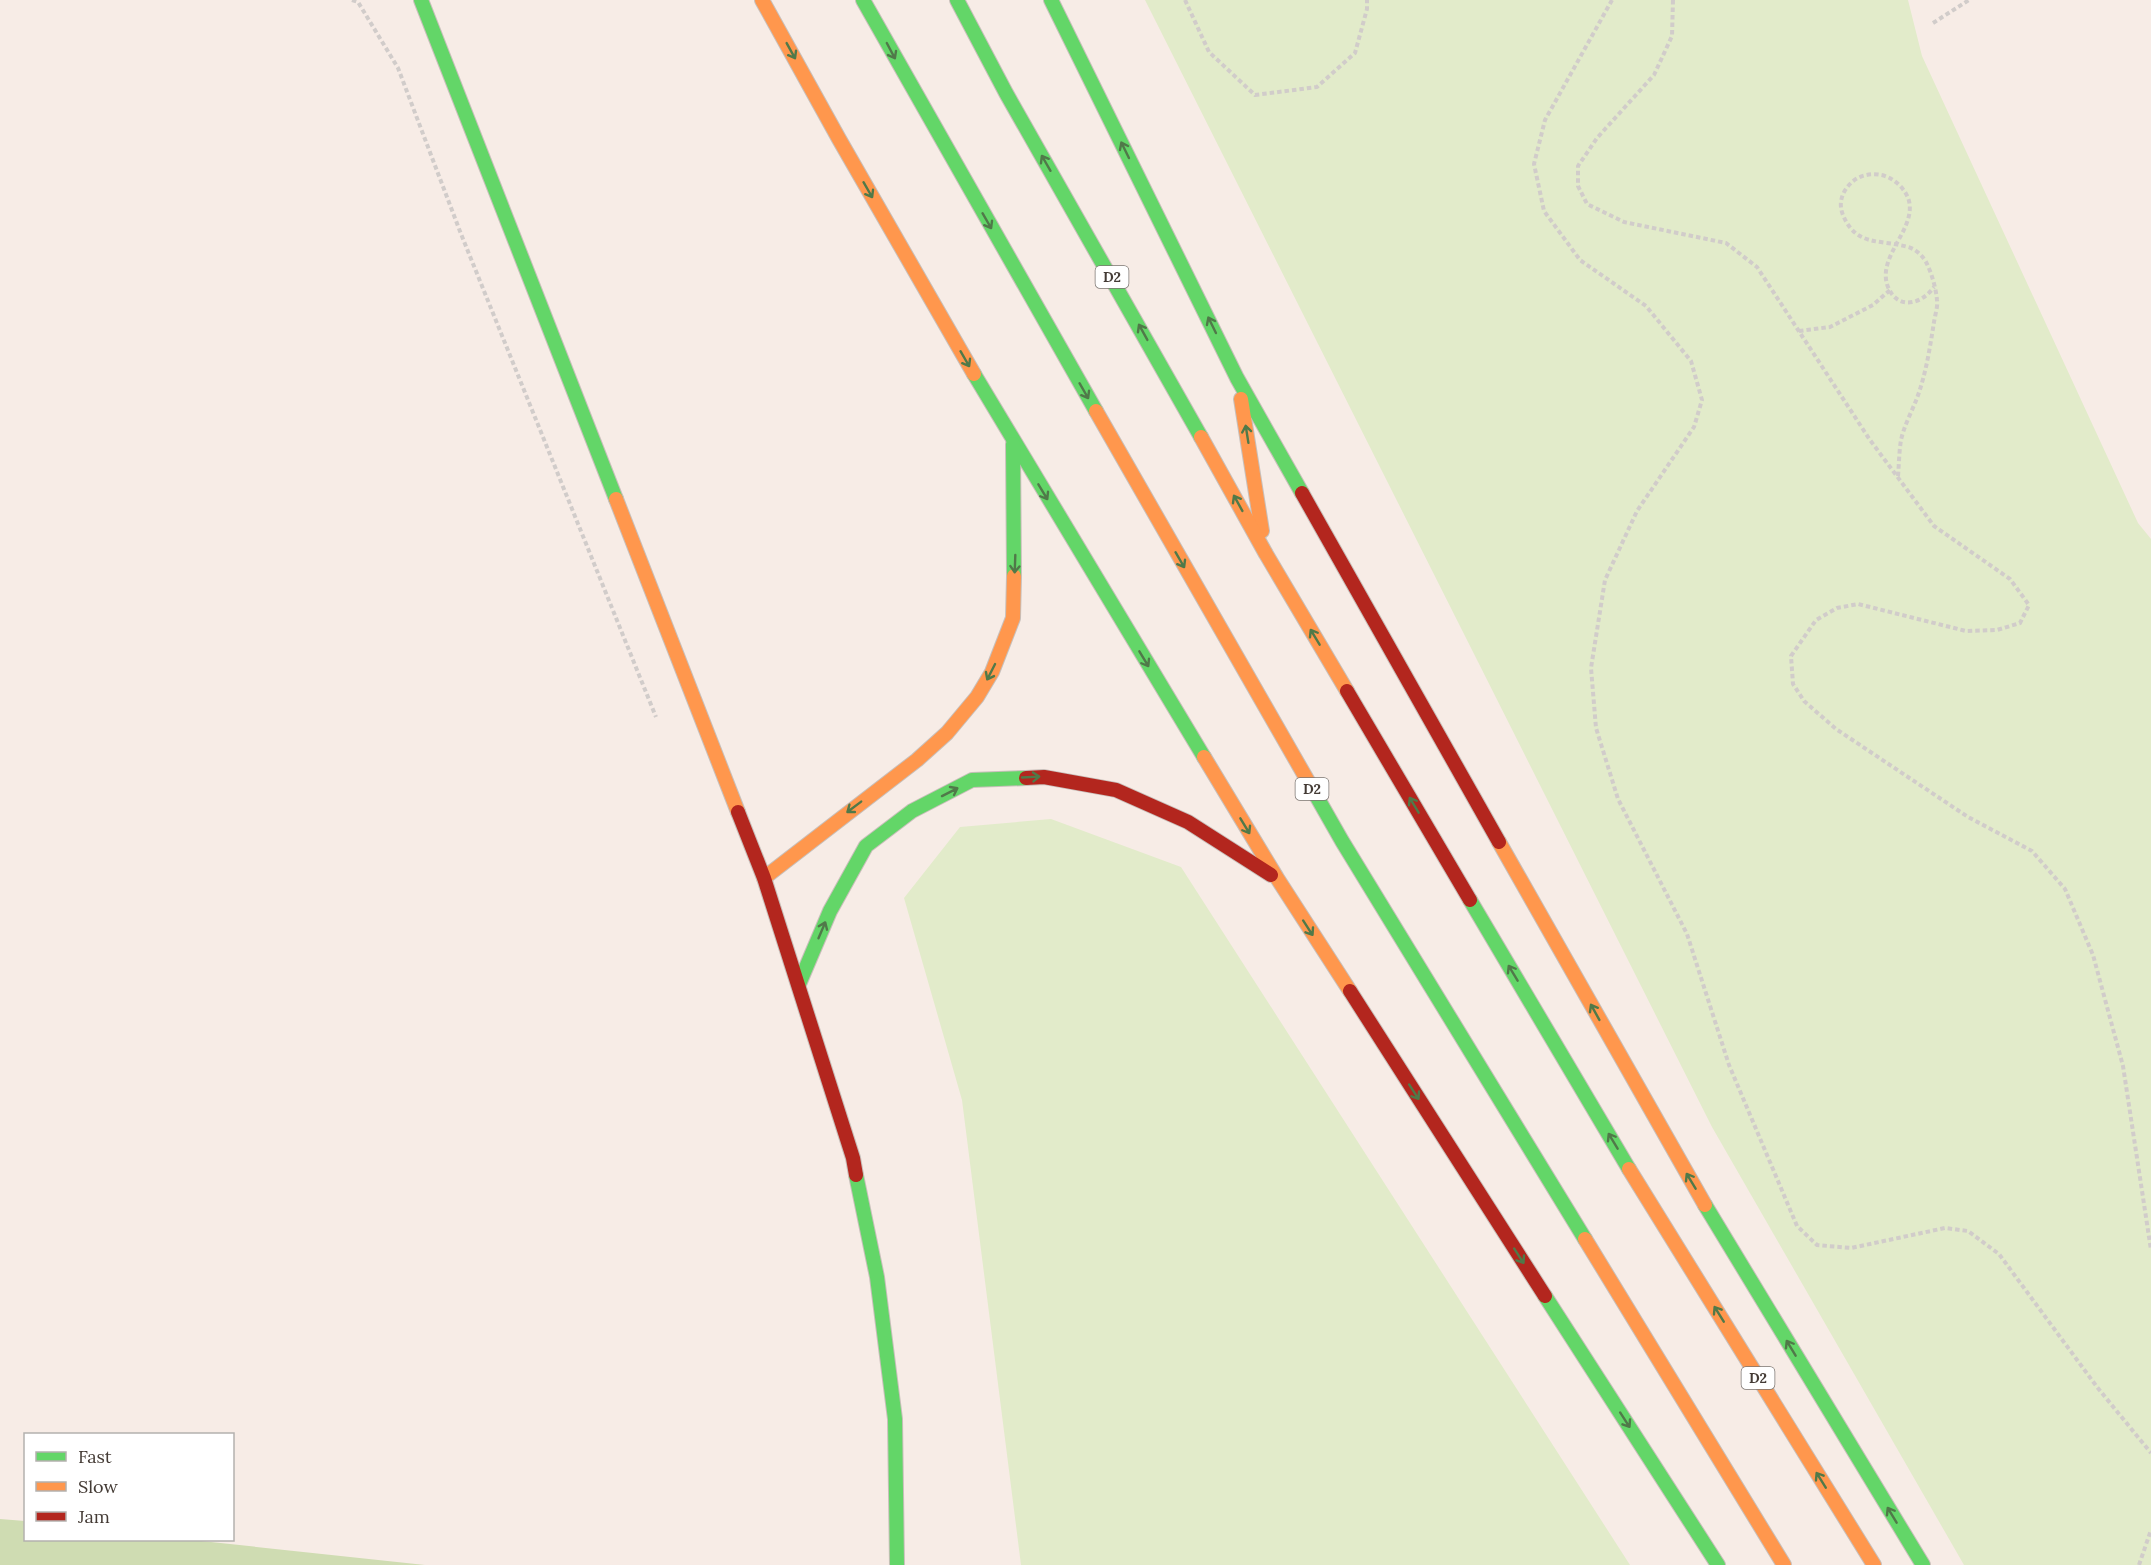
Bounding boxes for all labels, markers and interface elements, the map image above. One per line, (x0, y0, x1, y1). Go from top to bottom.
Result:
one-way arrow (886, 42, 897, 60)
one-way arrow (785, 43, 797, 60)
one-way arrow (1119, 142, 1131, 160)
one-way arrow (1040, 155, 1052, 172)
one-way arrow (862, 181, 874, 198)
one-way arrow (981, 212, 993, 229)
road number: D2 (1096, 266, 1128, 288)
one-way arrow (1205, 317, 1217, 335)
one-way arrow (1137, 324, 1149, 341)
one-way arrow (959, 350, 971, 367)
one-way arrow (1078, 382, 1090, 399)
one-way arrow (1241, 425, 1252, 444)
one-way arrow (1038, 483, 1050, 500)
one-way arrow (1231, 495, 1243, 512)
one-way arrow (1175, 551, 1187, 568)
one-way arrow (1009, 553, 1020, 573)
one-way arrow (1309, 629, 1321, 646)
one-way arrow (1139, 650, 1151, 667)
one-way arrow (985, 663, 997, 681)
one-way arrow (1020, 772, 1040, 783)
road number: D2 (1296, 778, 1328, 800)
one-way arrow (940, 786, 958, 797)
one-way arrow (1408, 797, 1420, 814)
one-way arrow (846, 800, 862, 813)
one-way arrow (1240, 817, 1252, 834)
one-way arrow (1302, 919, 1315, 936)
one-way arrow (817, 921, 828, 939)
one-way arrow (1507, 965, 1519, 982)
one-way arrow (1588, 1003, 1600, 1020)
one-way arrow (1408, 1083, 1420, 1100)
one-way arrow (1606, 1133, 1618, 1150)
one-way arrow (1684, 1173, 1696, 1190)
one-way arrow (1514, 1247, 1526, 1264)
one-way arrow (1712, 1306, 1724, 1323)
one-way arrow (1785, 1340, 1797, 1357)
road number: D2 (1742, 1367, 1774, 1389)
one-way arrow (1619, 1411, 1631, 1428)
legend (24, 1433, 234, 1541)
text: Fast (78, 1445, 112, 1468)
one-way arrow (1815, 1472, 1827, 1489)
text: Slow (78, 1475, 118, 1498)
text: Jam (77, 1505, 110, 1528)
one-way arrow (1886, 1507, 1898, 1524)

